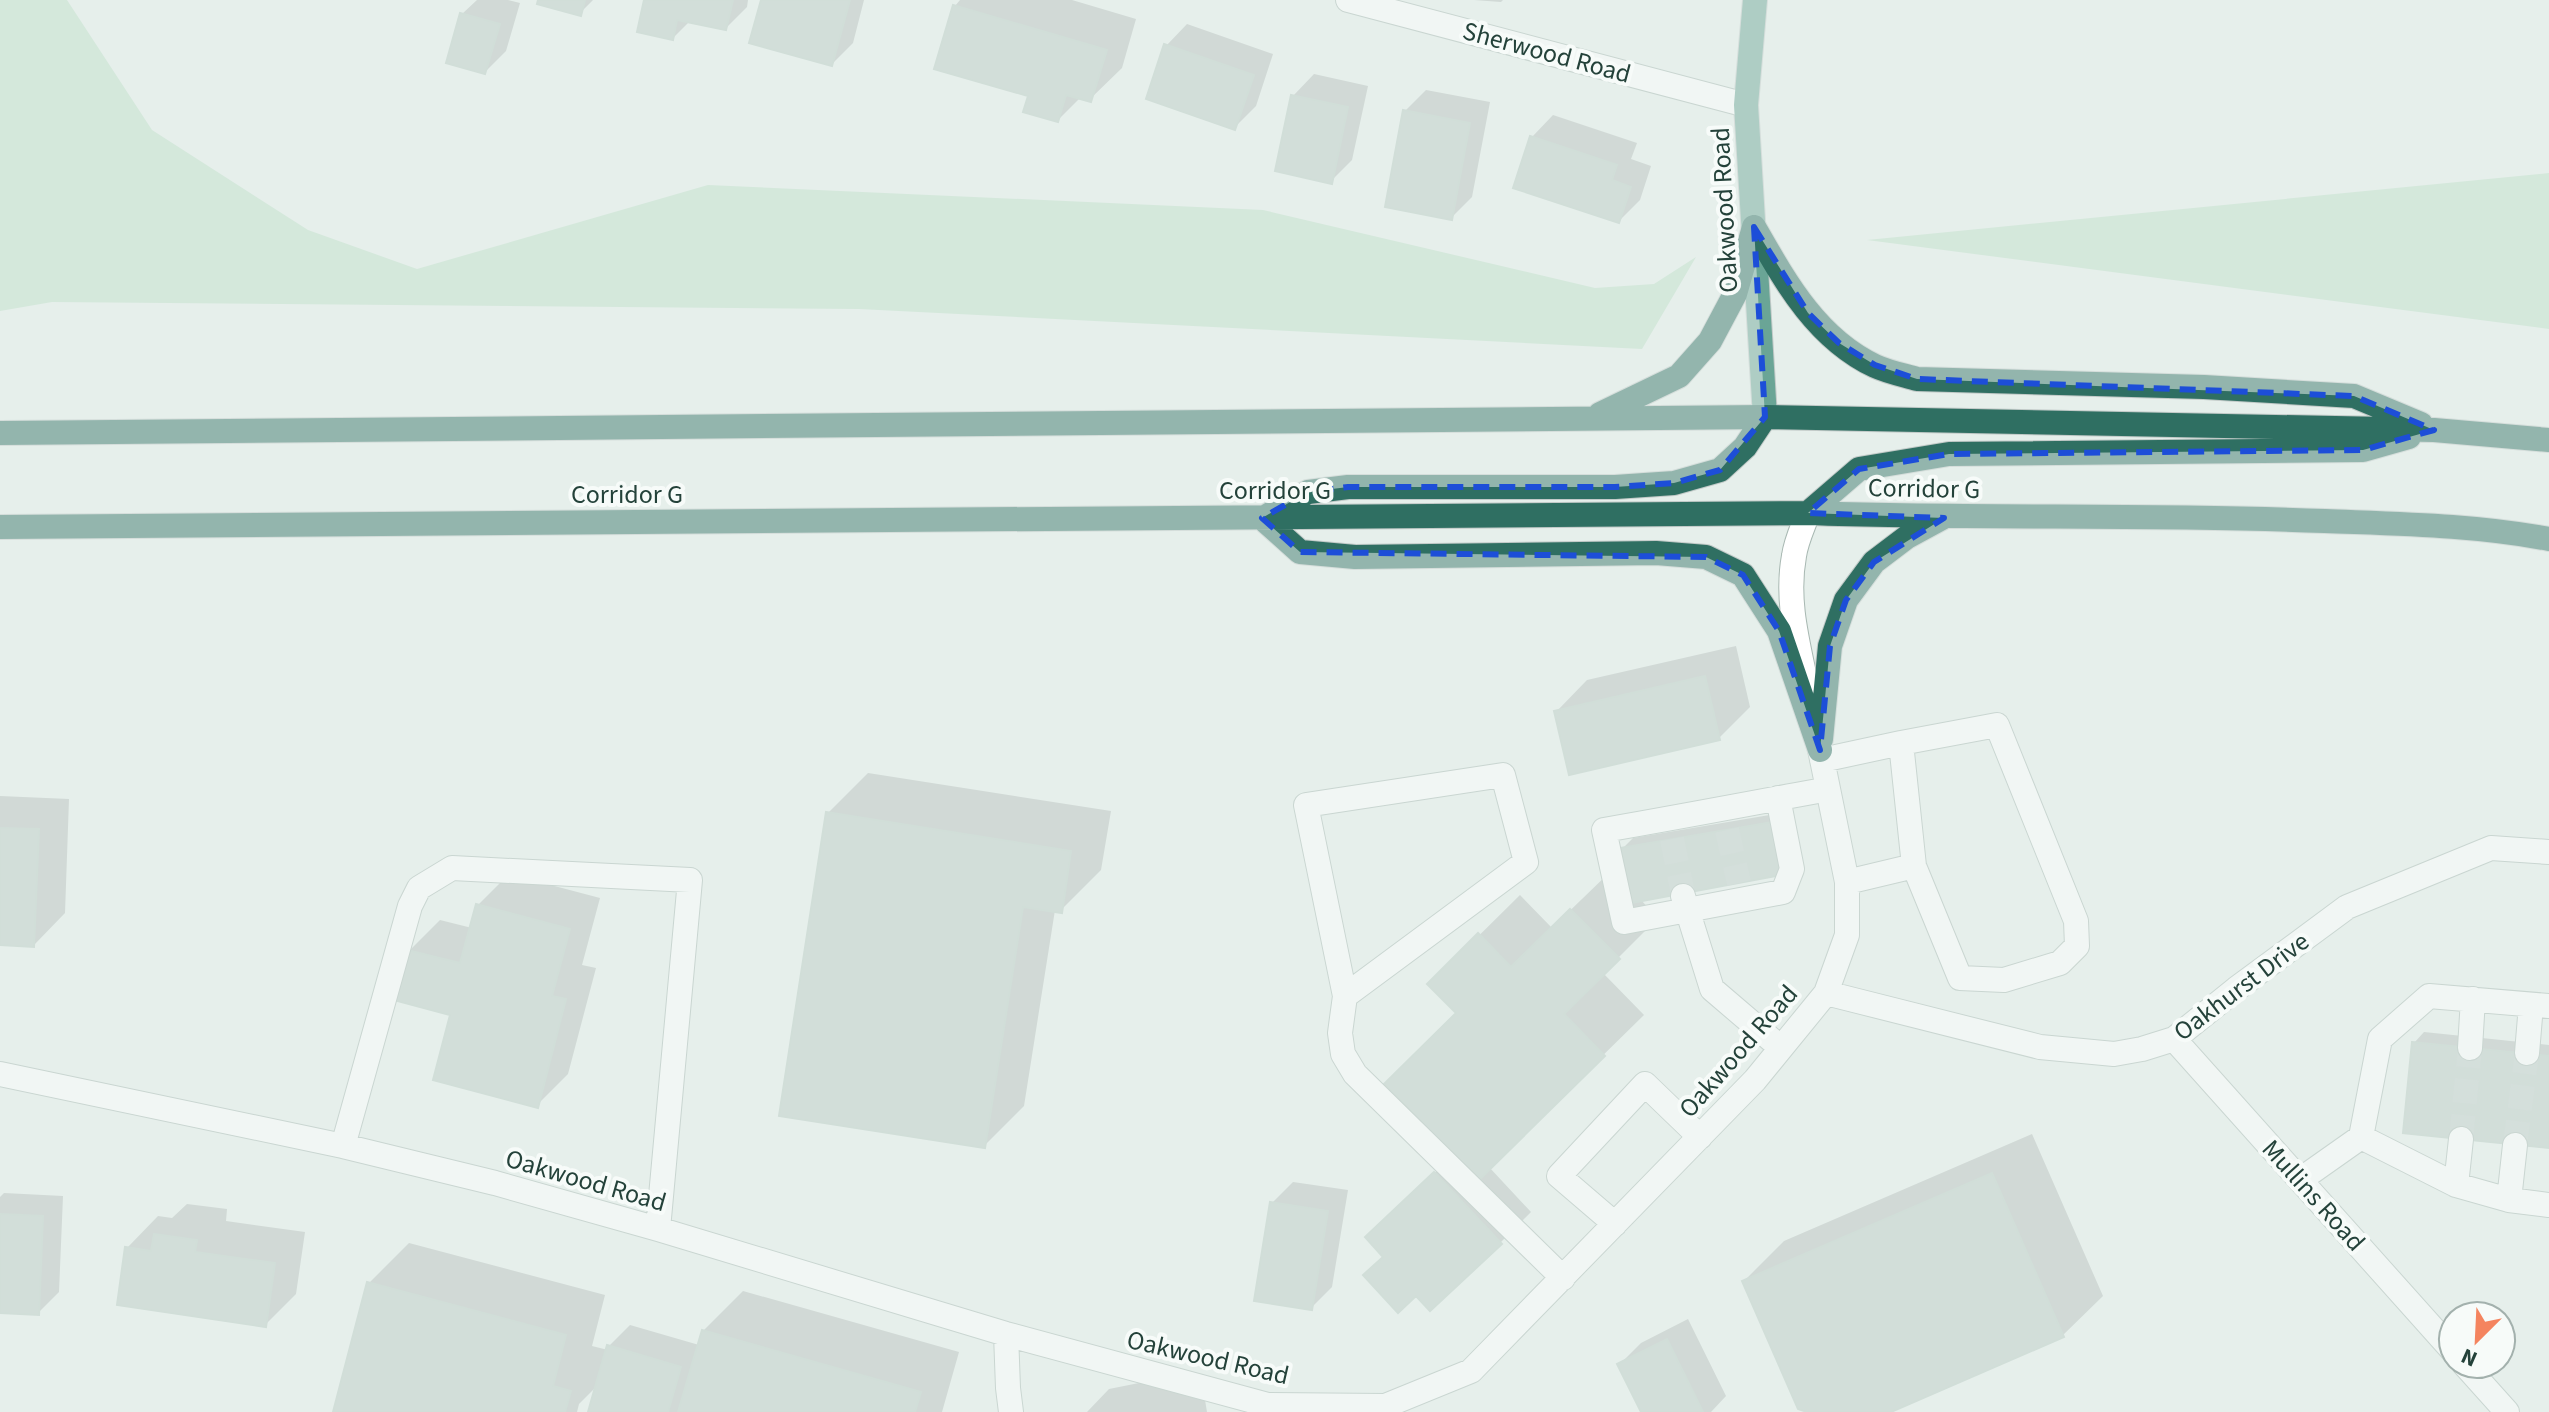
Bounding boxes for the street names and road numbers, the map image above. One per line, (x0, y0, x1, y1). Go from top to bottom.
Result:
street label: Sherwood Road (1459, 12, 1635, 93)
street label: Oakwood Road (1702, 126, 1747, 294)
street label: Corridor G (1868, 469, 1980, 508)
street label: Corridor G (1219, 472, 1331, 509)
street label: Corridor G (571, 476, 683, 513)
street label: Oakhurst Drive (2166, 923, 2317, 1050)
street label: Oakwood Road (1670, 977, 1807, 1126)
street label: Mullins Road (2253, 1131, 2374, 1259)
street label: Oakwood Road (501, 1140, 670, 1221)
street label: Oakwood Road (1123, 1321, 1293, 1394)

